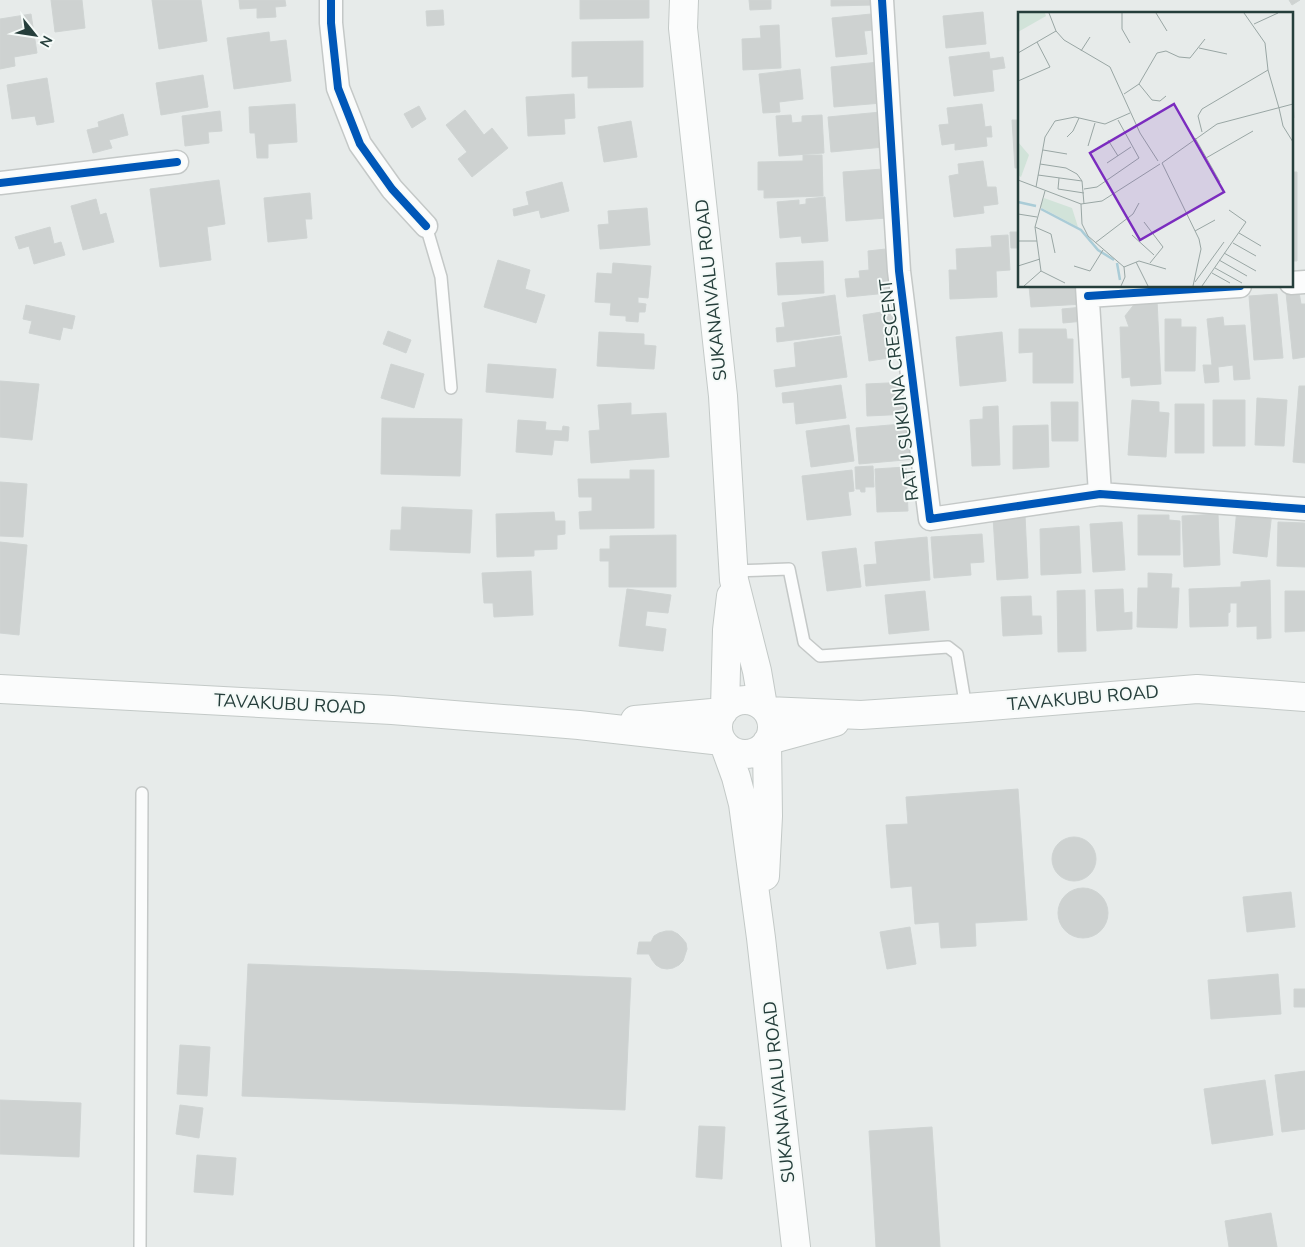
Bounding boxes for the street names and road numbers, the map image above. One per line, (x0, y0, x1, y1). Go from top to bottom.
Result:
street label: SUKANAIVALU ROAD (690, 198, 732, 382)
street label: RATU SUKUNA CRESCENT (873, 277, 925, 503)
street label: TAVAKUBU ROAD (1006, 679, 1160, 717)
street label: TAVAKUBU ROAD (213, 688, 367, 720)
street label: SUKANAIVALU ROAD (758, 1000, 800, 1184)

